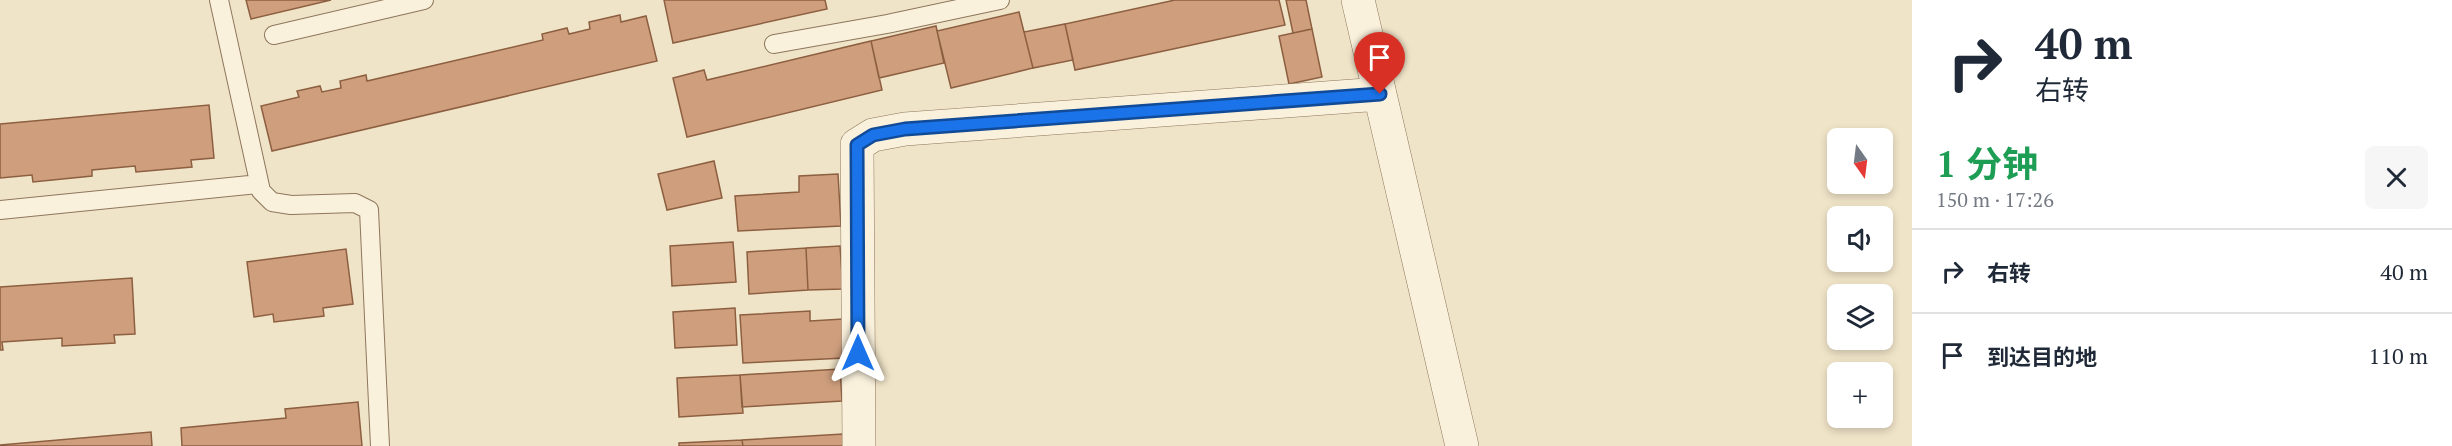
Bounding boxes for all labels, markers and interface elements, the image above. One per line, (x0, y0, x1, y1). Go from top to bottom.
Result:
text: 40 m (2035, 15, 2133, 71)
icon: right (1936, 24, 2014, 102)
pin (1354, 32, 1405, 94)
icon: arrive (1363, 41, 1396, 74)
text: 右转 (2035, 72, 2089, 108)
north arrow (1827, 128, 1893, 194)
map controls (1827, 128, 1893, 428)
text: 1 分钟 (1936, 140, 2038, 187)
button: close (2365, 146, 2428, 209)
text: 150 m · 17:26 (1936, 186, 2054, 213)
button: sound (1827, 206, 1893, 272)
icon: right (1936, 255, 1969, 288)
text: 40 m (2380, 257, 2428, 286)
text: 右转 (1987, 258, 2031, 287)
button: layers (1827, 284, 1893, 350)
position arrow (826, 321, 890, 385)
icon: arrive (1936, 339, 1969, 372)
text: 110 m (2368, 341, 2428, 370)
text: 到达目的地 (1987, 342, 2097, 371)
button: + (1827, 362, 1893, 428)

